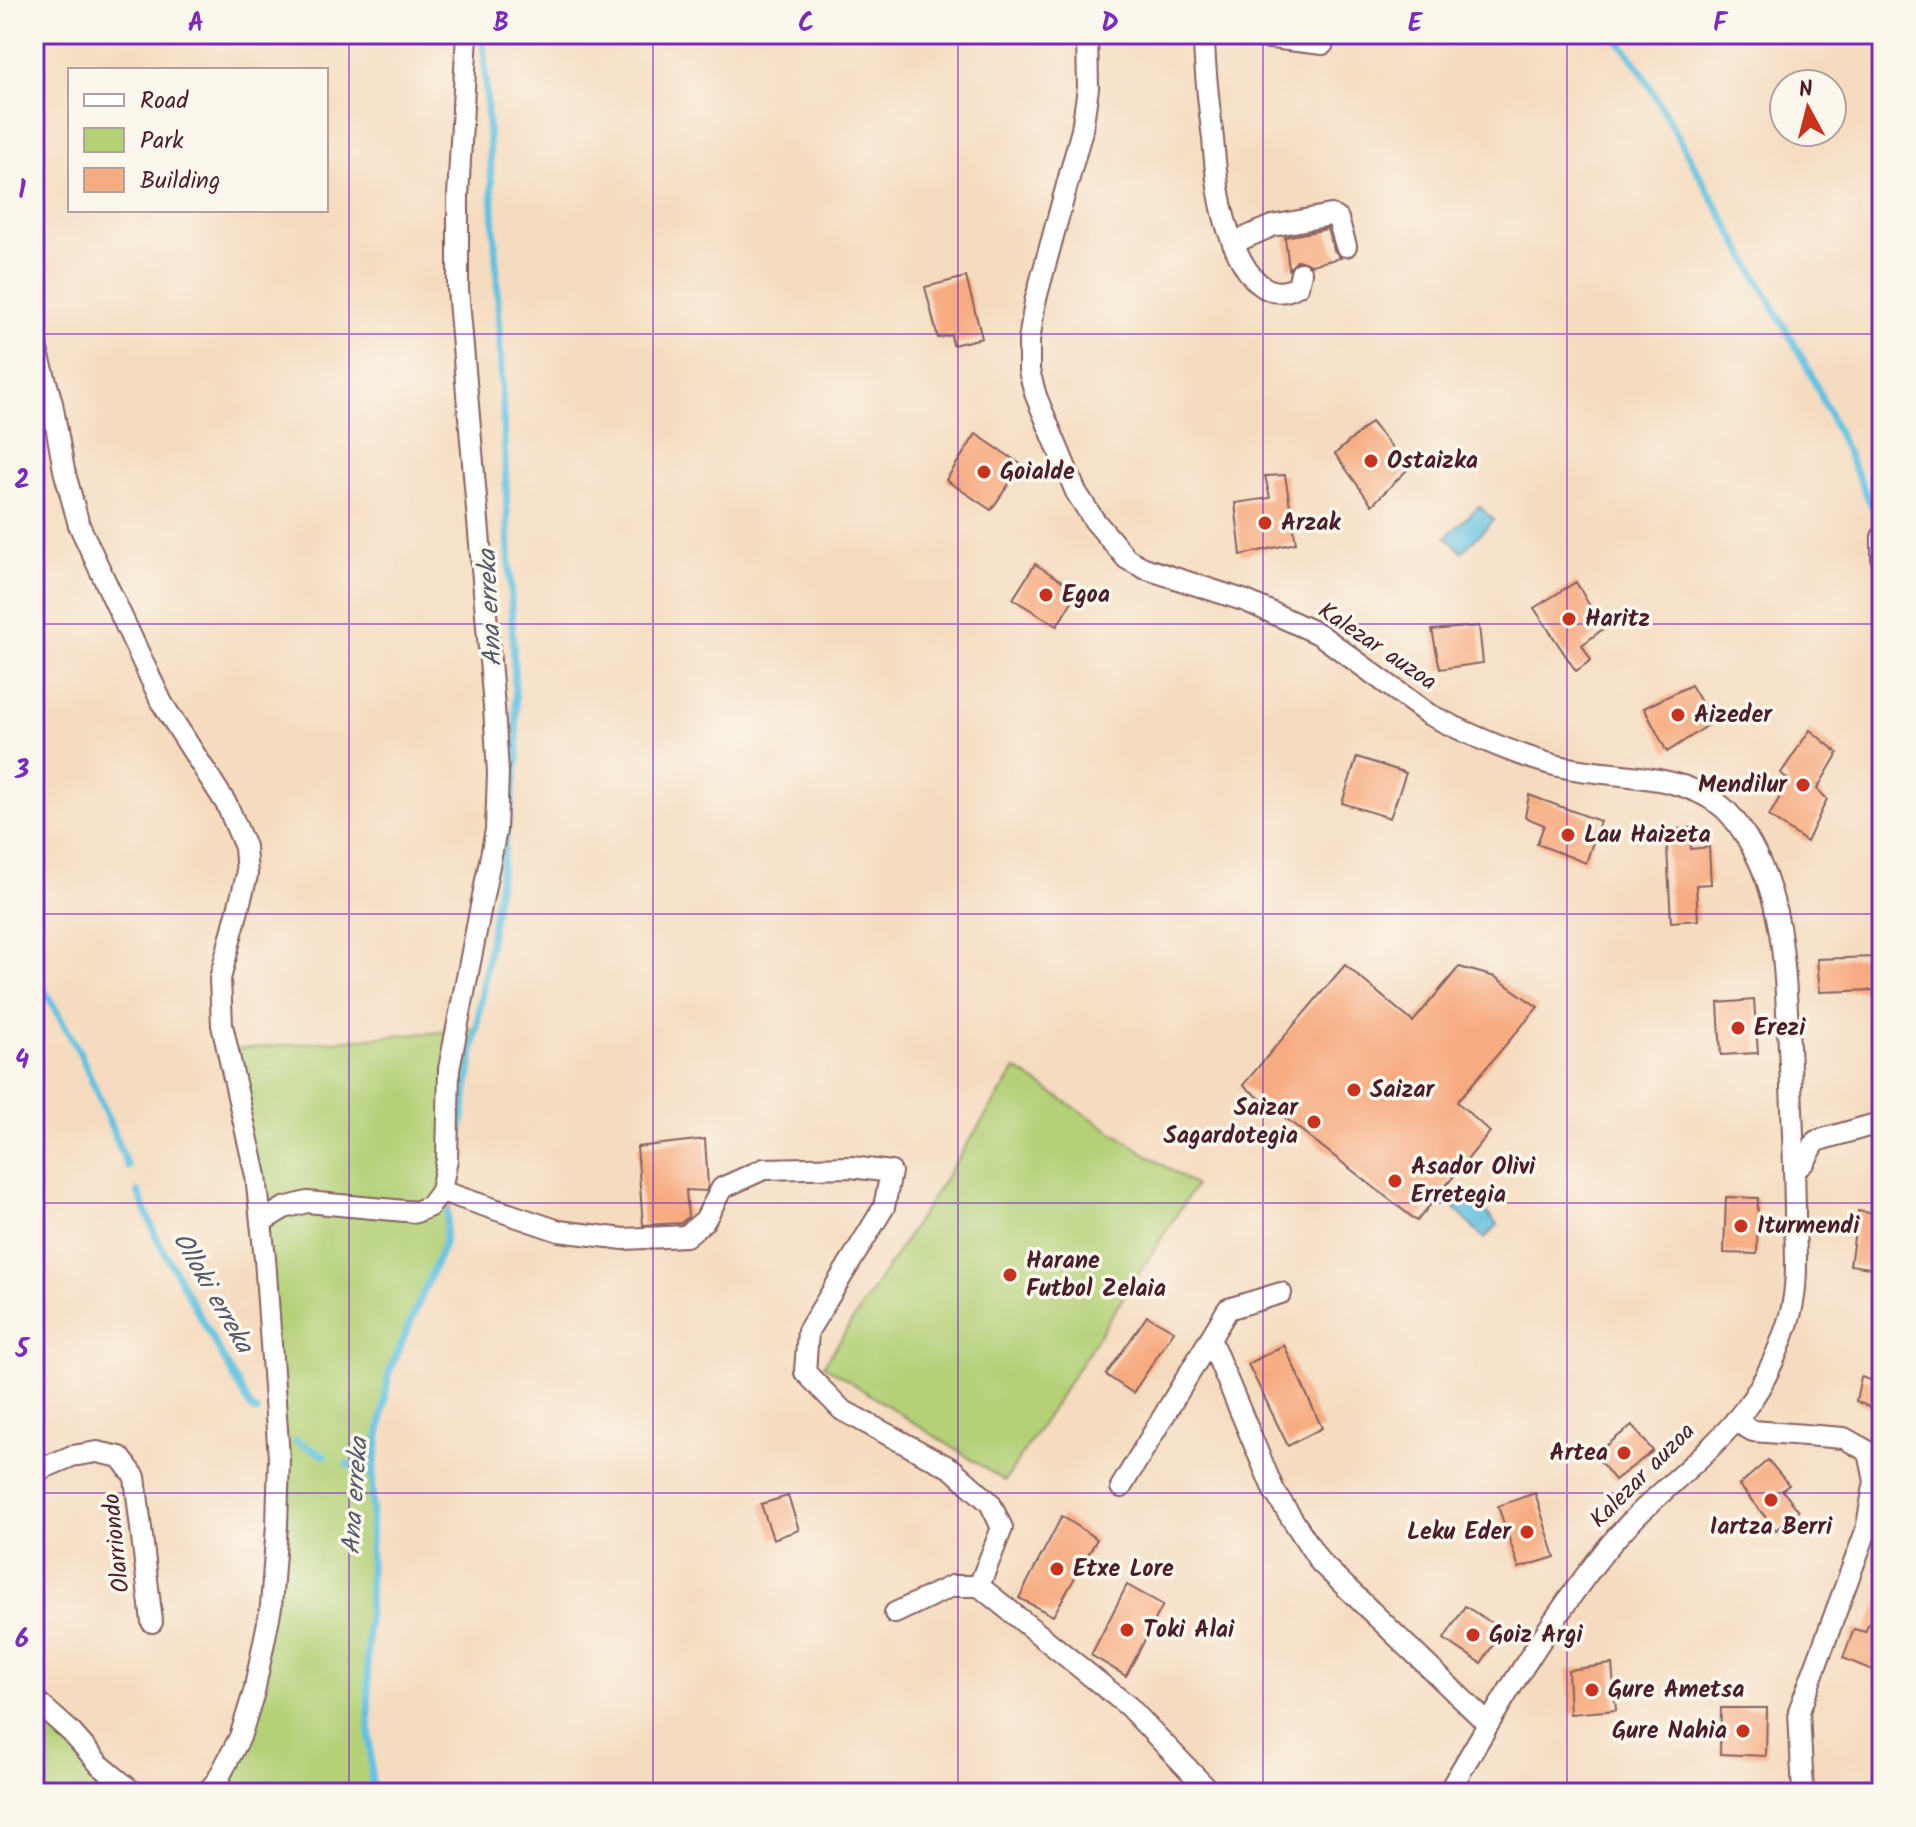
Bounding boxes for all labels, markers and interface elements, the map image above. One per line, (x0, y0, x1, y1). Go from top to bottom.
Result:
text: A (188, 3, 204, 45)
text: B (493, 3, 509, 45)
text: C (798, 3, 814, 45)
text: D (1101, 3, 1119, 45)
text: E (1408, 3, 1424, 45)
text: F (1713, 3, 1729, 45)
legend (68, 68, 328, 212)
north arrow (1768, 68, 1848, 148)
text: N (1797, 72, 1815, 109)
text: Road (140, 82, 189, 121)
text: Park (140, 122, 184, 161)
text: Building (140, 162, 220, 201)
text: 1 (18, 170, 26, 212)
place label: Ostaizka (1387, 442, 1478, 481)
marker: Ostaizka (1362, 452, 1380, 470)
place label: Goialde (1000, 453, 1075, 492)
text: 2 (14, 460, 30, 502)
marker: Goialde (975, 463, 993, 481)
place label: Arzak (1281, 504, 1342, 543)
marker: Arzak (1256, 514, 1274, 532)
water label: Ana erreka (467, 547, 515, 668)
place label: Egoa (1062, 576, 1110, 615)
marker: Egoa (1037, 586, 1055, 604)
street label: Kalezar auzoa (1309, 593, 1445, 701)
place label: Haritz (1585, 600, 1650, 639)
marker: Haritz (1560, 610, 1578, 628)
place label: Aizeder (1694, 696, 1773, 735)
marker: Aizeder (1669, 706, 1687, 724)
text: 3 (14, 750, 29, 792)
place label: Mendilur (1698, 766, 1788, 805)
marker: Mendilur (1794, 776, 1812, 794)
place label: Lau Haizeta (1584, 816, 1711, 855)
marker: Lau Haizeta (1559, 826, 1577, 844)
place label: Erezi (1754, 1009, 1806, 1048)
marker: Erezi (1729, 1019, 1747, 1037)
text: 4 (15, 1040, 29, 1082)
place label: Saizar (1370, 1071, 1435, 1110)
marker: Saizar (1345, 1081, 1363, 1099)
place label: Saizar Sagardotegia (1164, 1089, 1299, 1156)
marker: Saizar Sagardotegia (1305, 1113, 1323, 1131)
place label: Asador Olivi Erretegia (1411, 1148, 1536, 1215)
marker: Asador Olivi Erretegia (1386, 1172, 1404, 1190)
place label: Iturmendi (1757, 1207, 1860, 1246)
marker: Iturmendi (1732, 1217, 1750, 1235)
water label: Olloki erreka (160, 1224, 265, 1363)
place label: Harane Futbol Zelaia (1026, 1242, 1166, 1309)
marker: Harane Futbol Zelaia (1001, 1266, 1019, 1284)
text: 5 (14, 1329, 30, 1371)
street label: Kalezar auzoa (1581, 1414, 1705, 1538)
water label: Ana erreka (331, 1434, 381, 1556)
place label: Artea (1549, 1434, 1608, 1473)
marker: Artea (1615, 1444, 1633, 1462)
street label: Olarriondo (92, 1491, 142, 1595)
marker: Iartza Berri (1762, 1491, 1780, 1509)
place label: Iartza Berri (1710, 1508, 1833, 1547)
place label: Leku Eder (1407, 1513, 1512, 1552)
marker: Leku Eder (1518, 1523, 1536, 1541)
place label: Etxe Lore (1073, 1550, 1174, 1589)
marker: Etxe Lore (1048, 1560, 1066, 1578)
place label: Toki Alai (1143, 1611, 1235, 1650)
place label: Goiz Argi (1489, 1616, 1584, 1655)
text: 6 (15, 1619, 29, 1661)
marker: Toki Alai (1118, 1621, 1136, 1639)
marker: Goiz Argi (1464, 1626, 1482, 1644)
place label: Gure Ametsa (1608, 1671, 1744, 1710)
marker: Gure Ametsa (1583, 1681, 1601, 1699)
place label: Gure Nahia (1612, 1712, 1727, 1751)
marker: Gure Nahia (1734, 1722, 1752, 1740)

